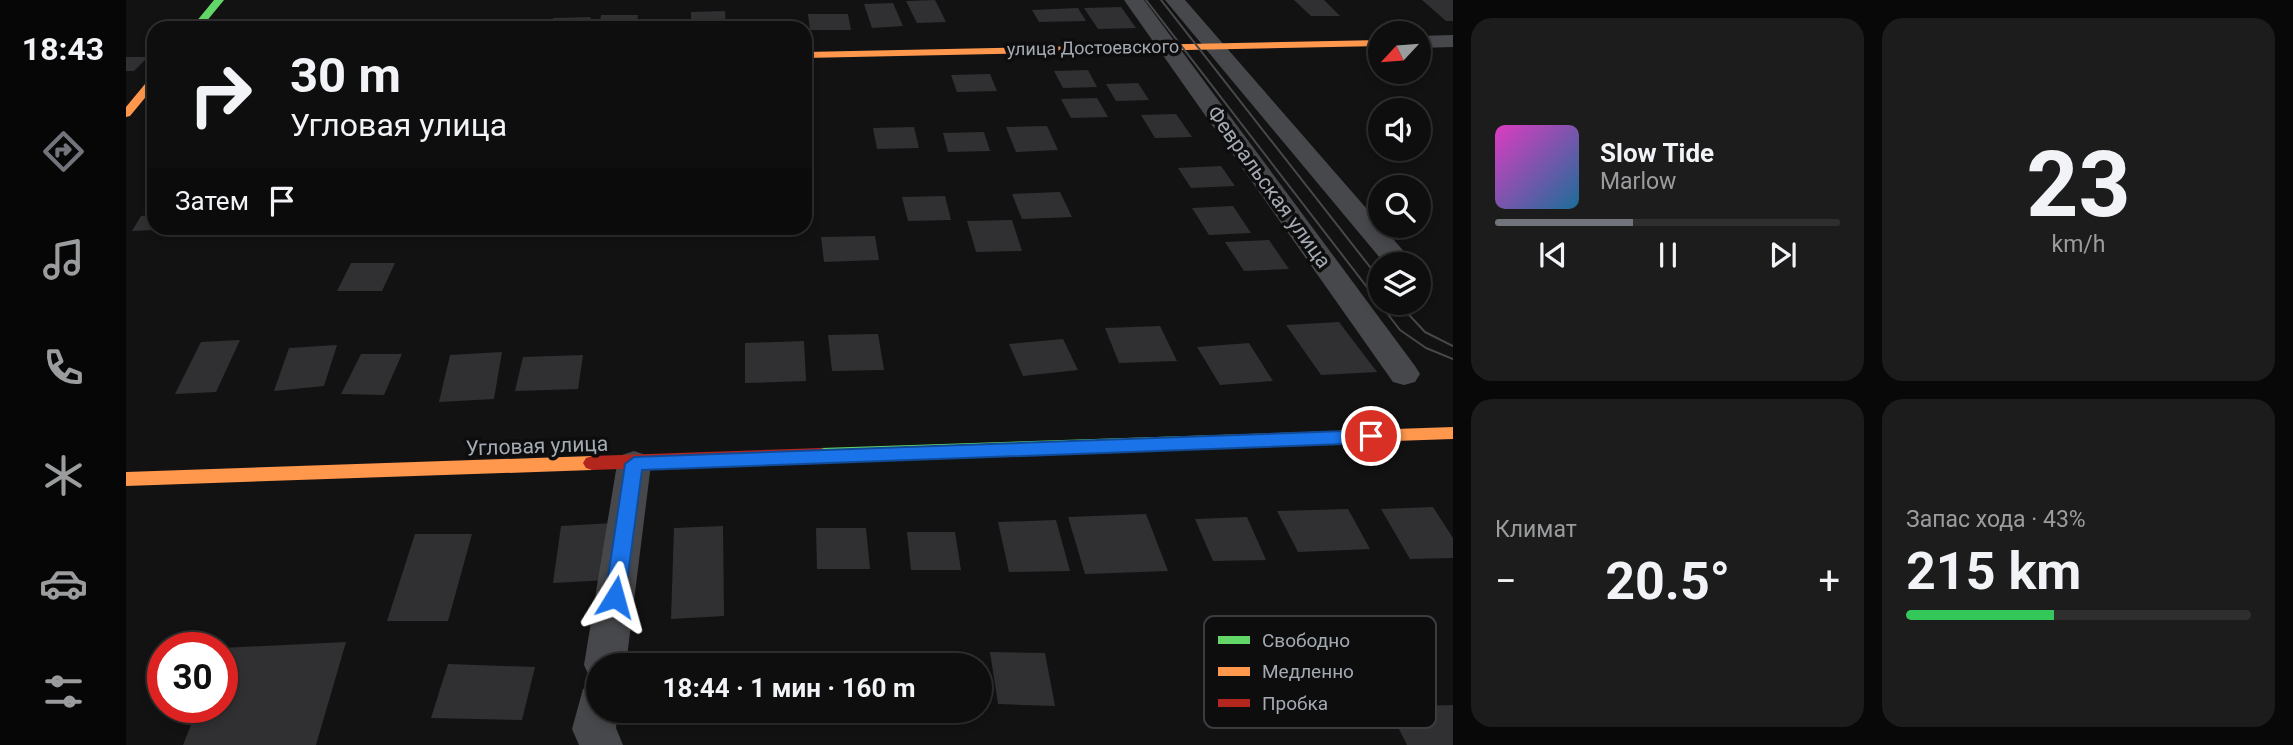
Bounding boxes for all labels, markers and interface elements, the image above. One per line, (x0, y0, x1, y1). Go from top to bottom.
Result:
north arrow (1368, 21, 1432, 84)
map controls (1368, 21, 1431, 315)
text: 18:43 (22, 30, 104, 68)
street label: улица Достоевского (1007, 35, 1179, 60)
text: 30 m (290, 47, 401, 104)
icon: right (175, 49, 266, 140)
button: sound (1368, 98, 1431, 161)
street label: Февральская улица (1202, 101, 1336, 273)
text: Угловая улица (290, 106, 507, 144)
icon: directions (39, 127, 88, 176)
text: 23 (2026, 132, 2131, 238)
text: Slow Tide (1600, 138, 1714, 168)
text: Marlow (1600, 168, 1676, 195)
button: search (1368, 175, 1431, 238)
icon: arrive (263, 182, 301, 220)
text: Затем (175, 186, 249, 216)
text: km/h (2052, 231, 2106, 258)
icon: music (39, 235, 88, 284)
icon: previous (1534, 236, 1572, 274)
icon: pause (1649, 236, 1687, 274)
icon: next (1764, 236, 1802, 274)
button: layers (1368, 252, 1431, 315)
icon: phone (39, 343, 88, 392)
pin (1341, 406, 1401, 466)
icon: arrive (1352, 417, 1390, 455)
street label: Угловая улица (465, 432, 609, 460)
icon: climate (39, 451, 88, 500)
text: Запас хода · 43% (1906, 506, 2086, 533)
text: Климат (1495, 516, 1577, 543)
text: 215 km (1906, 541, 2081, 602)
text: 20.5° (1605, 551, 1730, 612)
icon: car (39, 559, 88, 608)
text: − (1495, 559, 1517, 603)
text: + (1818, 559, 1840, 603)
position arrow (578, 560, 652, 634)
legend (1204, 616, 1436, 728)
text: Свободно (1262, 629, 1350, 652)
speed limit sign: 30 (147, 632, 238, 723)
text: Медленно (1262, 660, 1354, 683)
icon: filters (39, 667, 88, 716)
text: 18:44 · 1 мин · 160 m (663, 673, 915, 703)
text: Пробка (1262, 692, 1328, 715)

